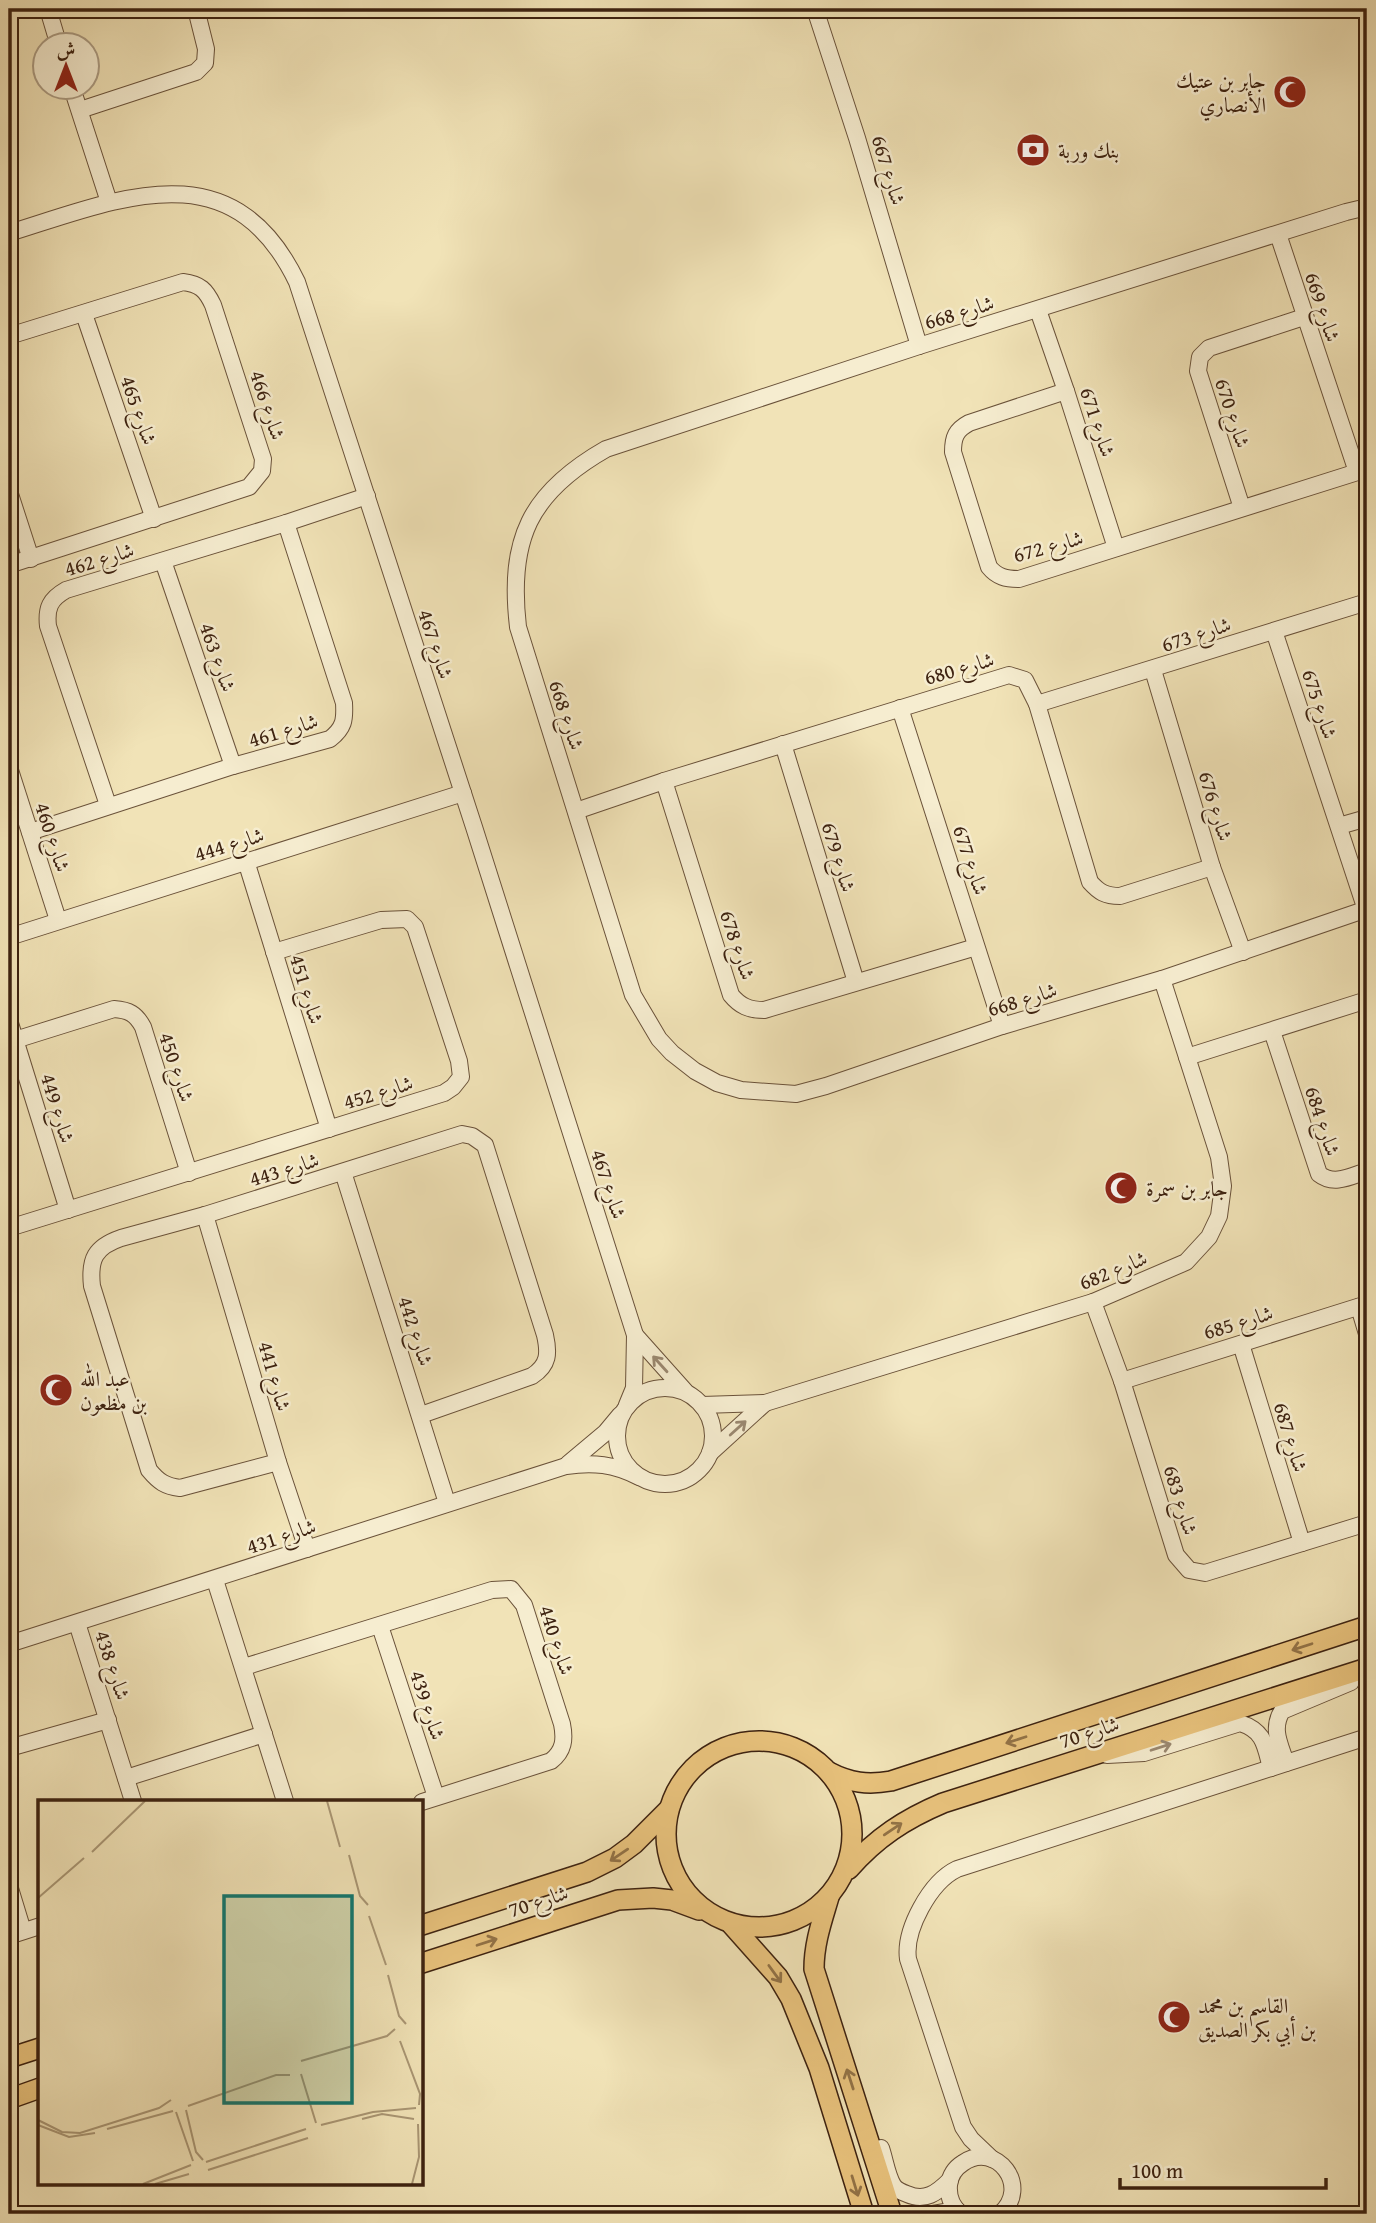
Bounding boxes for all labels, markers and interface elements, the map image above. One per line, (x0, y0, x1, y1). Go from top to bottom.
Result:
north arrow (32, 32, 102, 102)
text: ش (57, 35, 75, 63)
place label: جابر بن عتيك الأنصاري (1176, 65, 1266, 121)
mosque icon: جابر بن عتيك الأنصاري (1271, 73, 1309, 111)
street label: شارع 667 (861, 131, 914, 210)
bank icon: بنك وربة (1014, 131, 1052, 169)
place label: بنك وربة (1058, 135, 1119, 166)
street label: شارع 669 (1294, 268, 1349, 347)
street label: شارع 668 (920, 287, 999, 340)
street label: شارع 466 (239, 366, 294, 445)
street label: شارع 465 (110, 371, 165, 450)
street label: شارع 670 (1204, 374, 1259, 453)
street label: شارع 671 (1069, 383, 1124, 462)
street label: شارع 672 (1009, 522, 1087, 573)
street label: شارع 462 (60, 534, 139, 587)
street label: شارع 467 (407, 605, 462, 684)
street label: شارع 673 (1157, 608, 1236, 663)
street label: شارع 463 (189, 618, 244, 697)
street label: شارع 680 (920, 643, 998, 696)
street label: شارع 675 (1291, 665, 1346, 744)
street label: شارع 668 (538, 676, 593, 755)
street label: شارع 461 (244, 705, 323, 758)
street label: شارع 676 (1188, 767, 1241, 846)
street label: شارع 460 (24, 798, 79, 877)
street label: شارع 679 (811, 818, 864, 897)
street label: شارع 444 (190, 819, 269, 872)
street label: شارع 677 (942, 821, 997, 900)
street label: شارع 678 (709, 906, 764, 985)
street label: شارع 451 (279, 950, 332, 1029)
street label: شارع 668 (983, 974, 1062, 1027)
street label: شارع 450 (148, 1028, 203, 1107)
street label: شارع 452 (339, 1067, 418, 1120)
street label: شارع 449 (30, 1069, 83, 1148)
street label: شارع 684 (1294, 1082, 1349, 1161)
street label: شارع 443 (245, 1144, 324, 1197)
street label: شارع 467 (580, 1145, 635, 1224)
mosque icon: جابر بن سمرة (1102, 1169, 1140, 1207)
place label: جابر بن سمرة (1146, 1173, 1228, 1204)
street label: شارع 682 (1074, 1242, 1153, 1301)
street label: شارع 442 (387, 1292, 442, 1371)
street label: شارع 685 (1199, 1297, 1278, 1350)
street label: شارع 441 (247, 1337, 300, 1415)
one-way arrow (652, 1355, 668, 1373)
place label: عبد الله بن مظعون (80, 1362, 147, 1418)
mosque icon: عبد الله بن مظعون (37, 1371, 75, 1409)
street label: شارع 687 (1263, 1398, 1316, 1477)
one-way arrow (729, 1420, 747, 1436)
street label: شارع 683 (1153, 1461, 1206, 1540)
street label: شارع 431 (242, 1510, 321, 1565)
street label: شارع 440 (528, 1601, 583, 1680)
street label: شارع 438 (84, 1626, 139, 1705)
one-way arrow (1292, 1642, 1314, 1654)
street label: شارع 439 (399, 1666, 454, 1745)
street label: شارع 70 (1055, 1708, 1124, 1759)
one-way arrow (1005, 1734, 1027, 1747)
one-way arrow (1150, 1740, 1172, 1752)
inset map (38, 1800, 424, 2184)
one-way arrow (883, 1822, 902, 1836)
one-way arrow (610, 1847, 629, 1862)
street label: شارع 70 (504, 1877, 573, 1928)
one-way arrow (475, 1935, 497, 1947)
one-way arrow (768, 1964, 782, 1983)
place label: القاسم بن محمد بن أبي بكر الصديق (1198, 1990, 1316, 2047)
mosque icon: القاسم بن محمد بن أبي بكر الصديق (1155, 1998, 1193, 2036)
one-way arrow (842, 2068, 855, 2090)
scale bar (1120, 2146, 1327, 2190)
text: 100 m (1131, 2155, 1183, 2186)
one-way arrow (850, 2175, 863, 2197)

